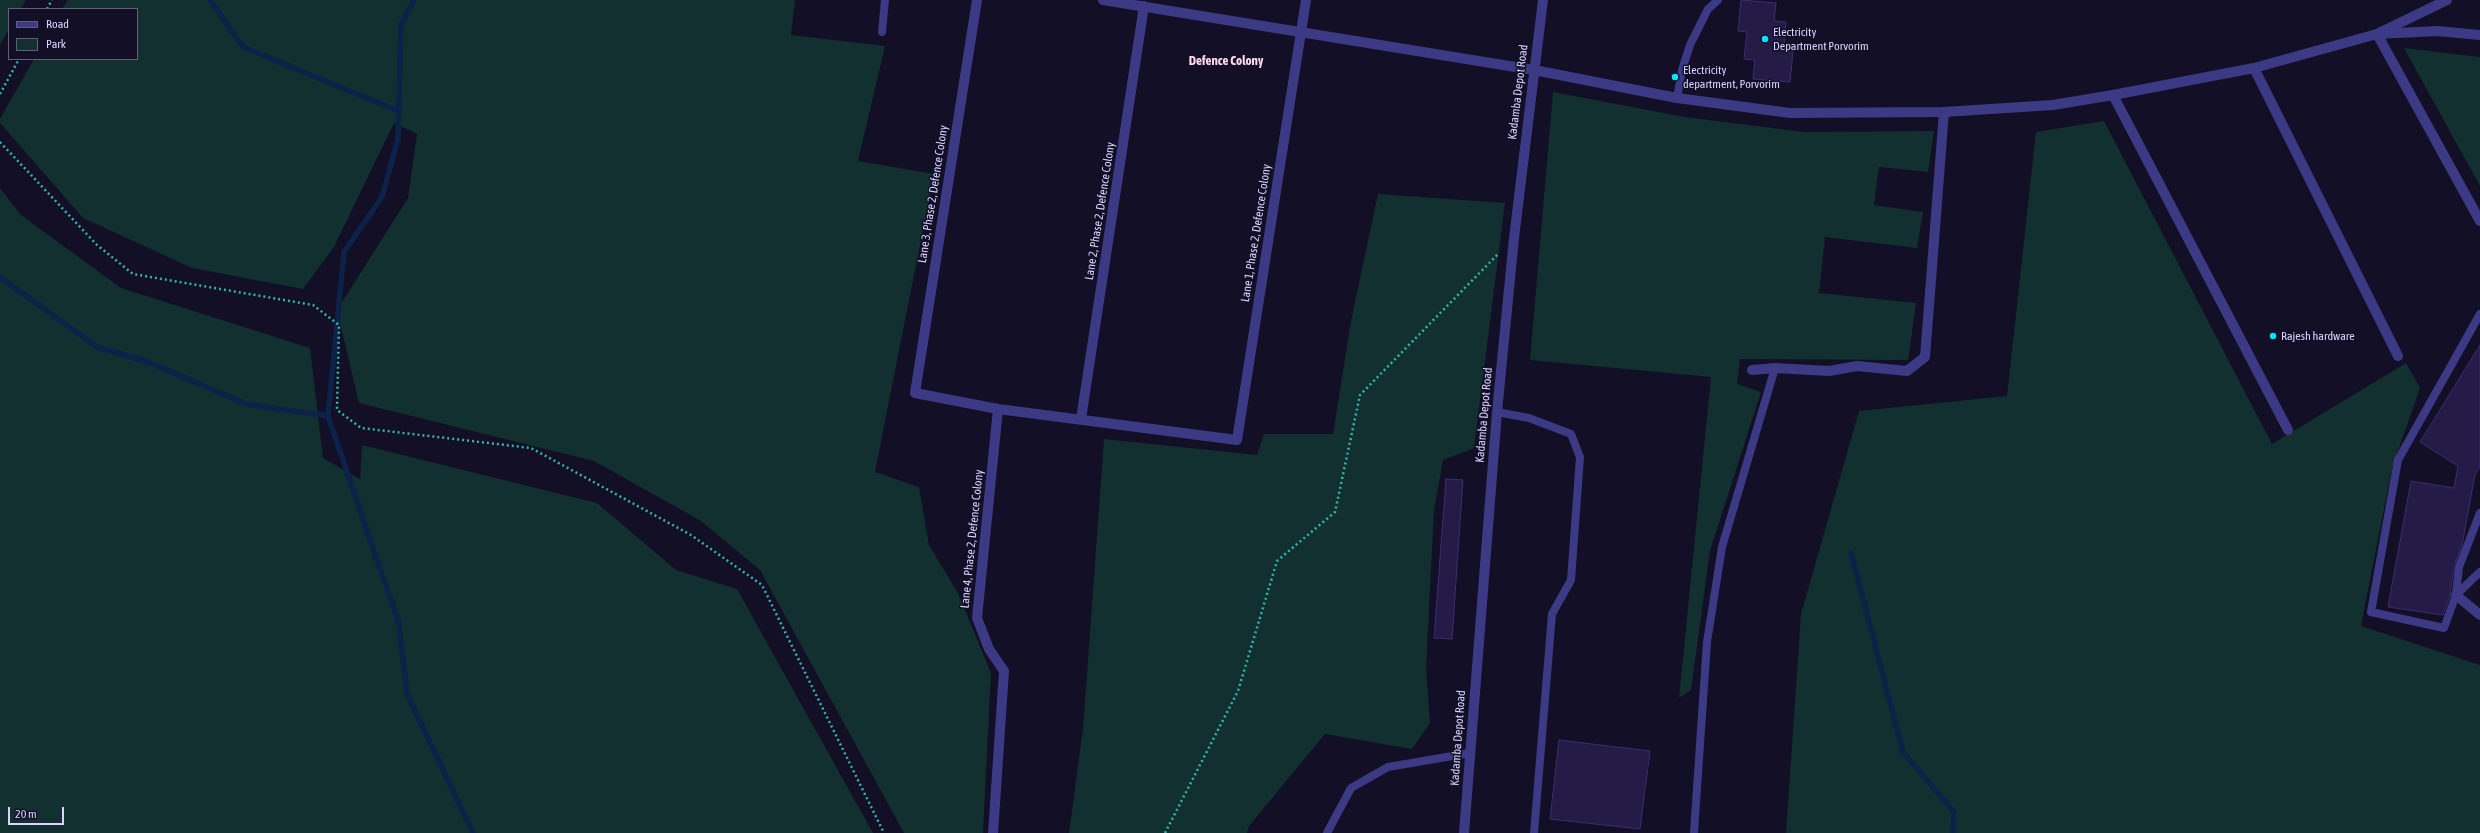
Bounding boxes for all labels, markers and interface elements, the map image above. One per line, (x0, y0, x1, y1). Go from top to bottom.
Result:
legend (8, 8, 138, 60)
text: Road (46, 17, 69, 31)
place label: Electricity Department Porvorim (1773, 25, 1869, 53)
marker: Electricity Department Porvorim (1760, 34, 1770, 44)
text: Park (46, 37, 66, 51)
street label: Kadamba Depot Road (1505, 44, 1531, 140)
district label: Defence Colony (1189, 53, 1263, 69)
place label: Electricity department, Porvorim (1683, 63, 1780, 91)
marker: Electricity department, Porvorim (1670, 72, 1680, 82)
street label: Lane 3, Phase 2, Defence Colony (915, 124, 951, 264)
street label: Lane 2, Phase 2, Defence Colony (1082, 141, 1118, 281)
street label: Lane 1, Phase 2, Defence Colony (1238, 163, 1274, 303)
place label: Rajesh hardware (2281, 329, 2355, 343)
marker: Rajesh hardware (2268, 331, 2278, 341)
street label: Kadamba Depot Road (1473, 367, 1495, 463)
street label: Lane 4, Phase 2, Defence Colony (958, 469, 986, 609)
street label: Kadamba Depot Road (1447, 690, 1469, 786)
scale bar (10, 799, 66, 825)
text: 20 m (15, 807, 37, 821)

